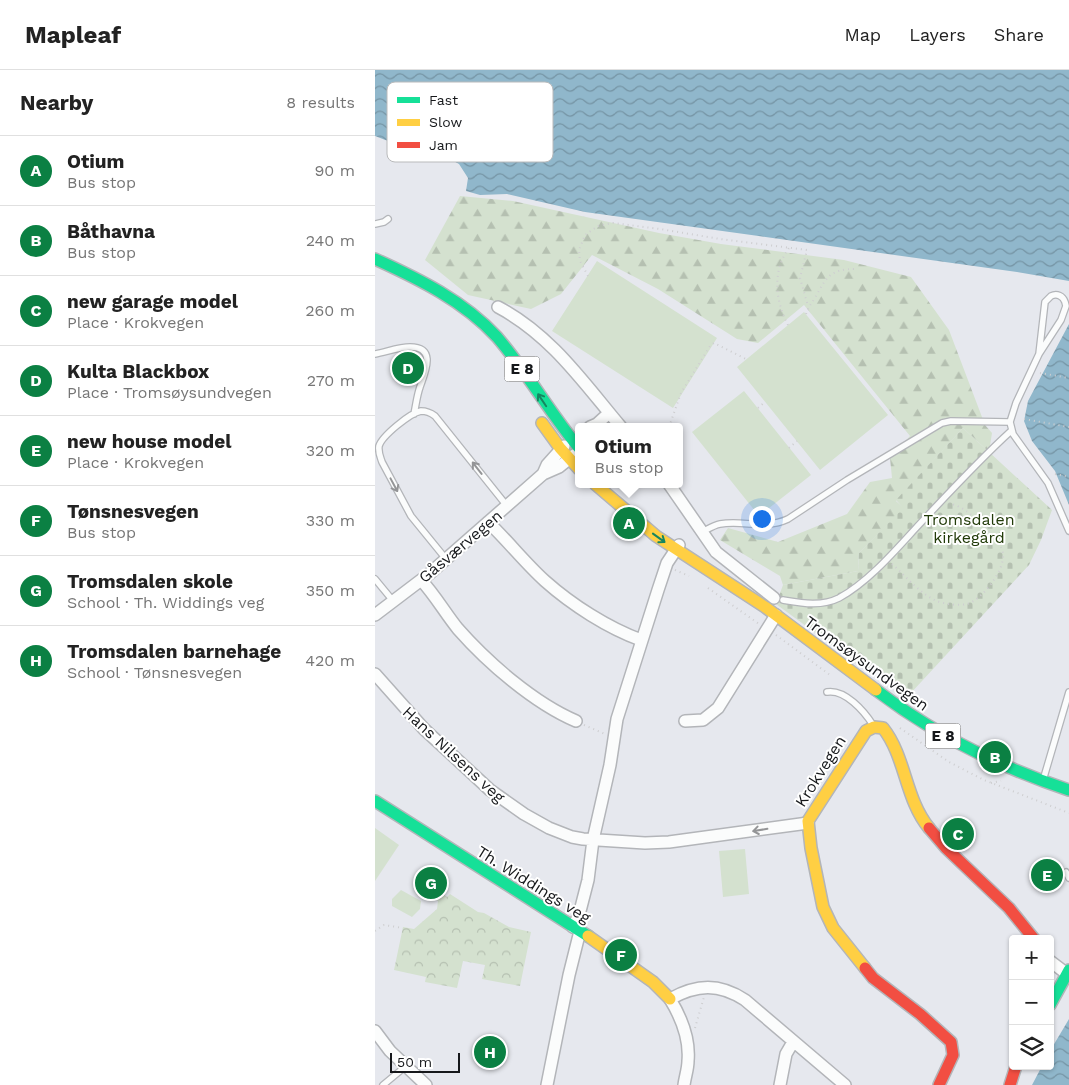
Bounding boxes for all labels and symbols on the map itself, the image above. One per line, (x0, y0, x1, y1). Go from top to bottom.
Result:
legend (387, 82, 553, 162)
text: Fast (429, 92, 458, 108)
text: Slow (429, 114, 462, 130)
text: Jam (429, 137, 458, 153)
pin: D (392, 349, 424, 387)
road number: E 8 (505, 356, 539, 382)
one-way arrow (537, 393, 547, 407)
one-way arrow (471, 462, 482, 475)
one-way arrow (389, 477, 399, 492)
pin: A (613, 504, 645, 542)
street label: Gåsværvegen (415, 506, 506, 587)
your location (749, 506, 775, 532)
park label: Tromsdalen kirkegård (923, 510, 1015, 547)
one-way arrow (652, 533, 666, 543)
street label: Tromsøysundvegen (801, 612, 933, 715)
street label: Hans Nilsens veg (399, 702, 509, 807)
road number: E 8 (925, 724, 961, 748)
street label: Krokvegen (791, 732, 850, 810)
pin: B (979, 738, 1011, 776)
pin: C (942, 815, 974, 853)
one-way arrow (752, 825, 768, 835)
street label: Th. Widdings veg (473, 842, 595, 927)
pin: E (1031, 856, 1063, 894)
pin: G (415, 864, 447, 902)
pin: F (605, 936, 637, 974)
pin: H (474, 1033, 506, 1071)
scale bar (390, 1050, 460, 1073)

